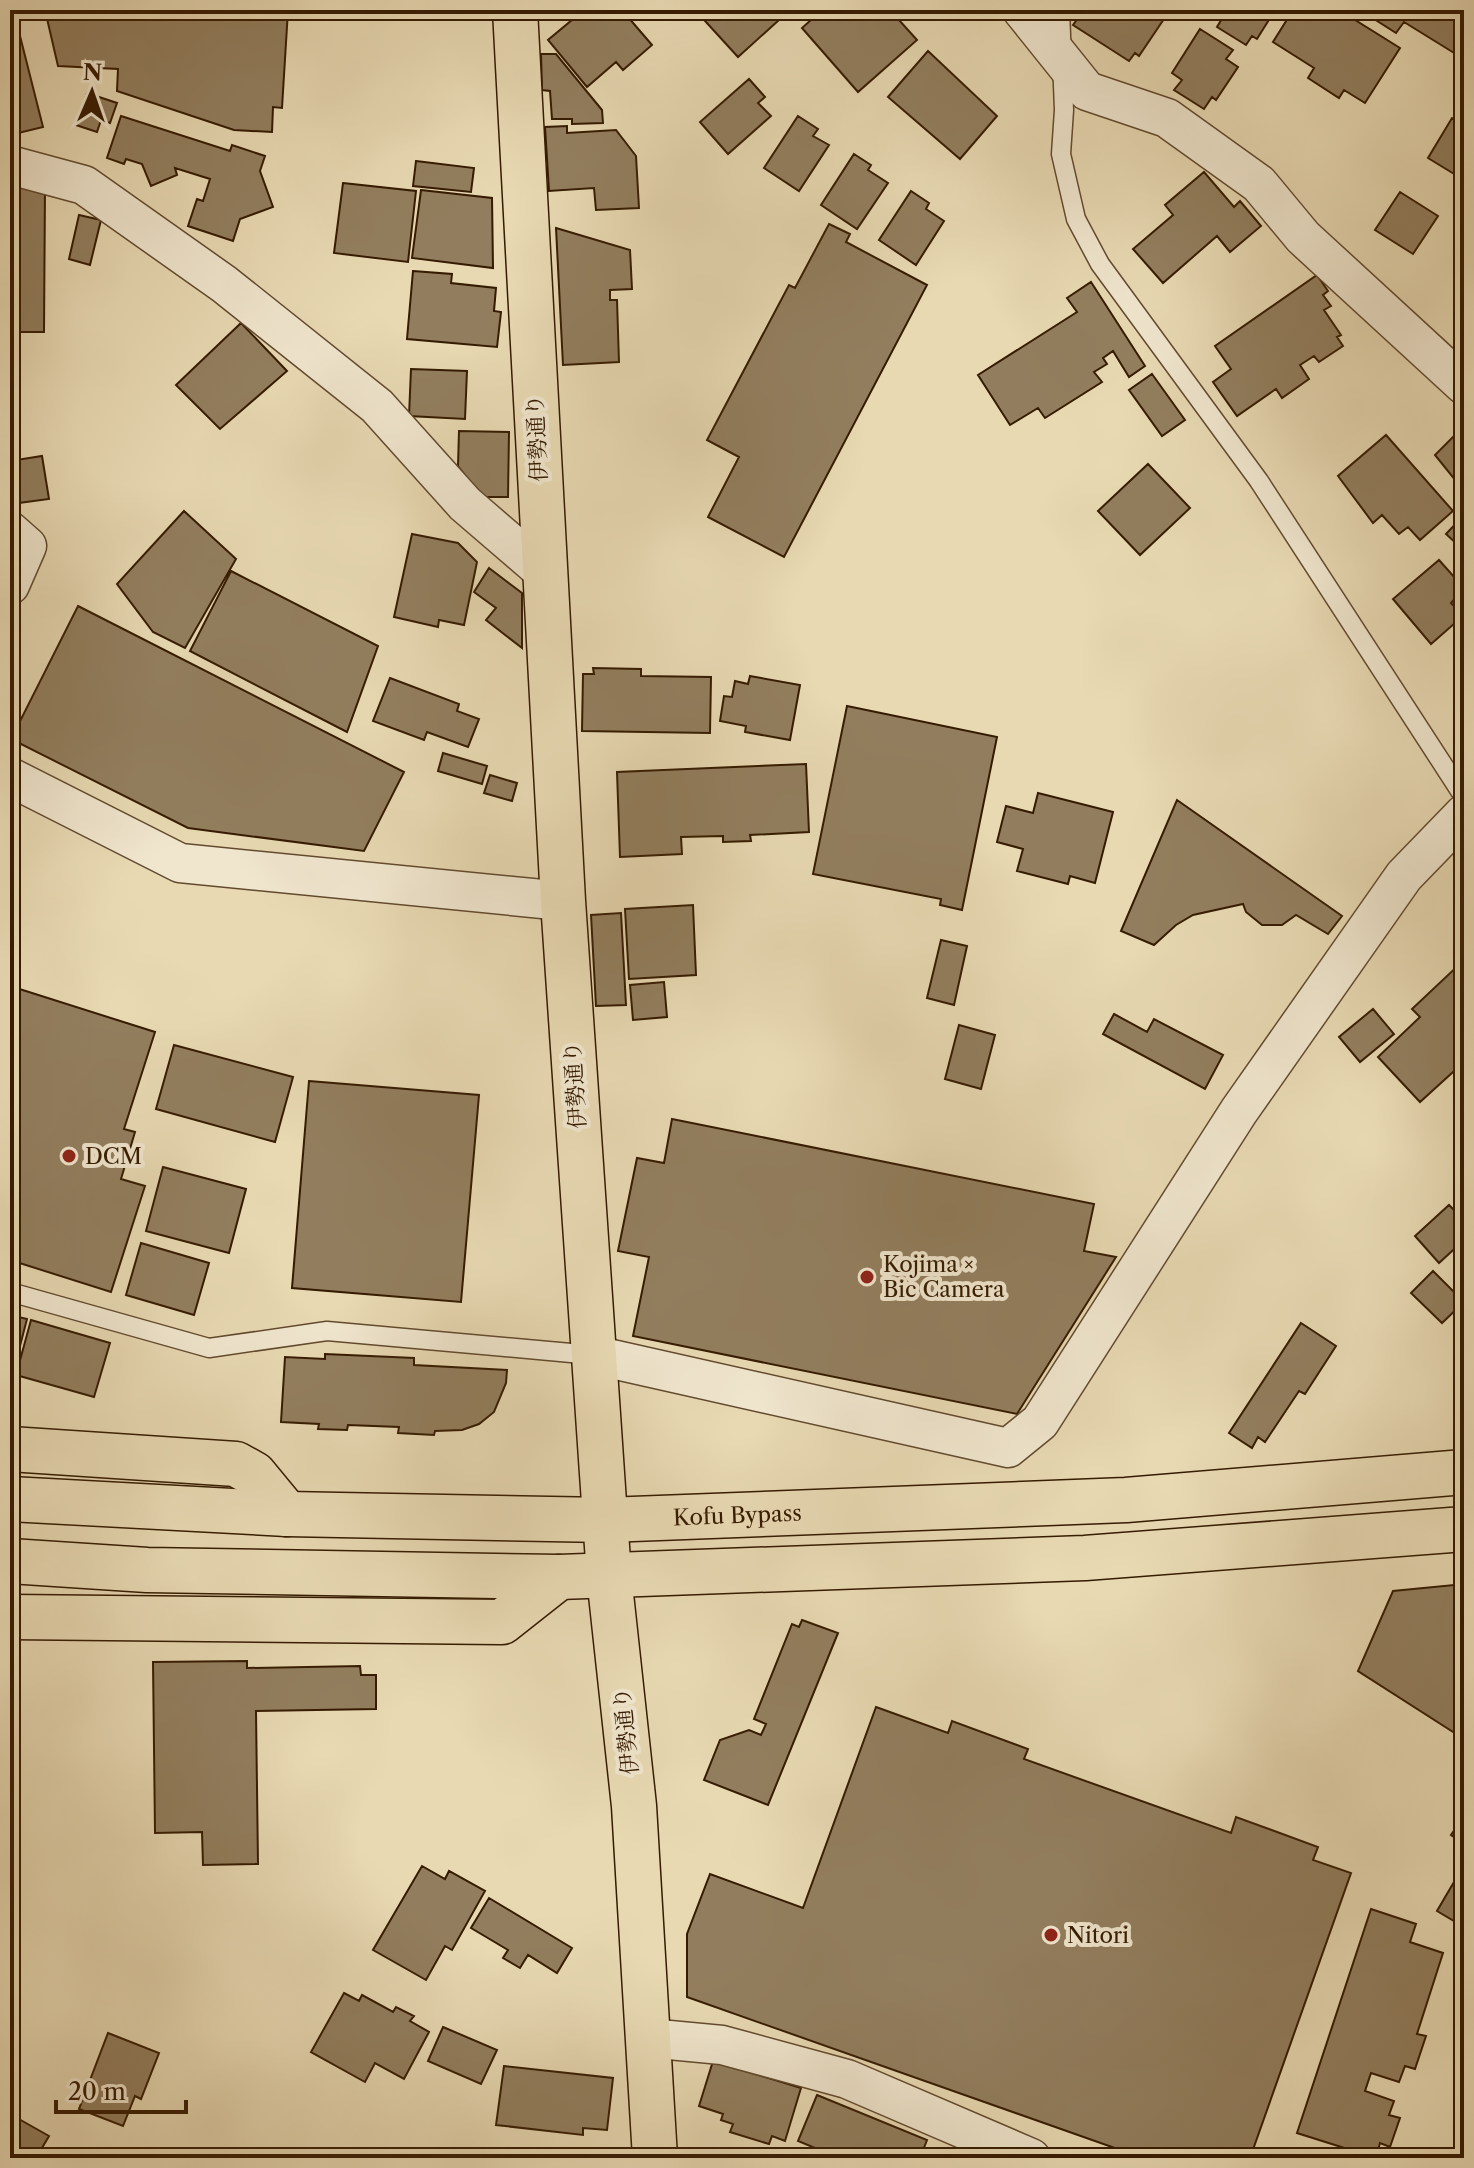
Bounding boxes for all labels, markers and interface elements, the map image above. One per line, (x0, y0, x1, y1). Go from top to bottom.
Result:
north arrow (52, 52, 132, 132)
text: N (83, 59, 103, 86)
street label: 伊勢通り (521, 393, 553, 483)
street label: 伊勢通り (558, 1040, 592, 1130)
place label: DCM (85, 1143, 142, 1170)
marker: DCM (60, 1147, 78, 1165)
place label: Kojima × Bic Camera (883, 1251, 1005, 1303)
marker: Kojima × Bic Camera (858, 1268, 876, 1286)
street label: Kofu Bypass (673, 1499, 802, 1531)
street label: 伊勢通り (608, 1686, 644, 1776)
place label: Nitori (1067, 1922, 1129, 1949)
marker: Nitori (1042, 1926, 1060, 1944)
scale bar (56, 2064, 186, 2114)
text: 20 m (68, 2077, 126, 2106)

